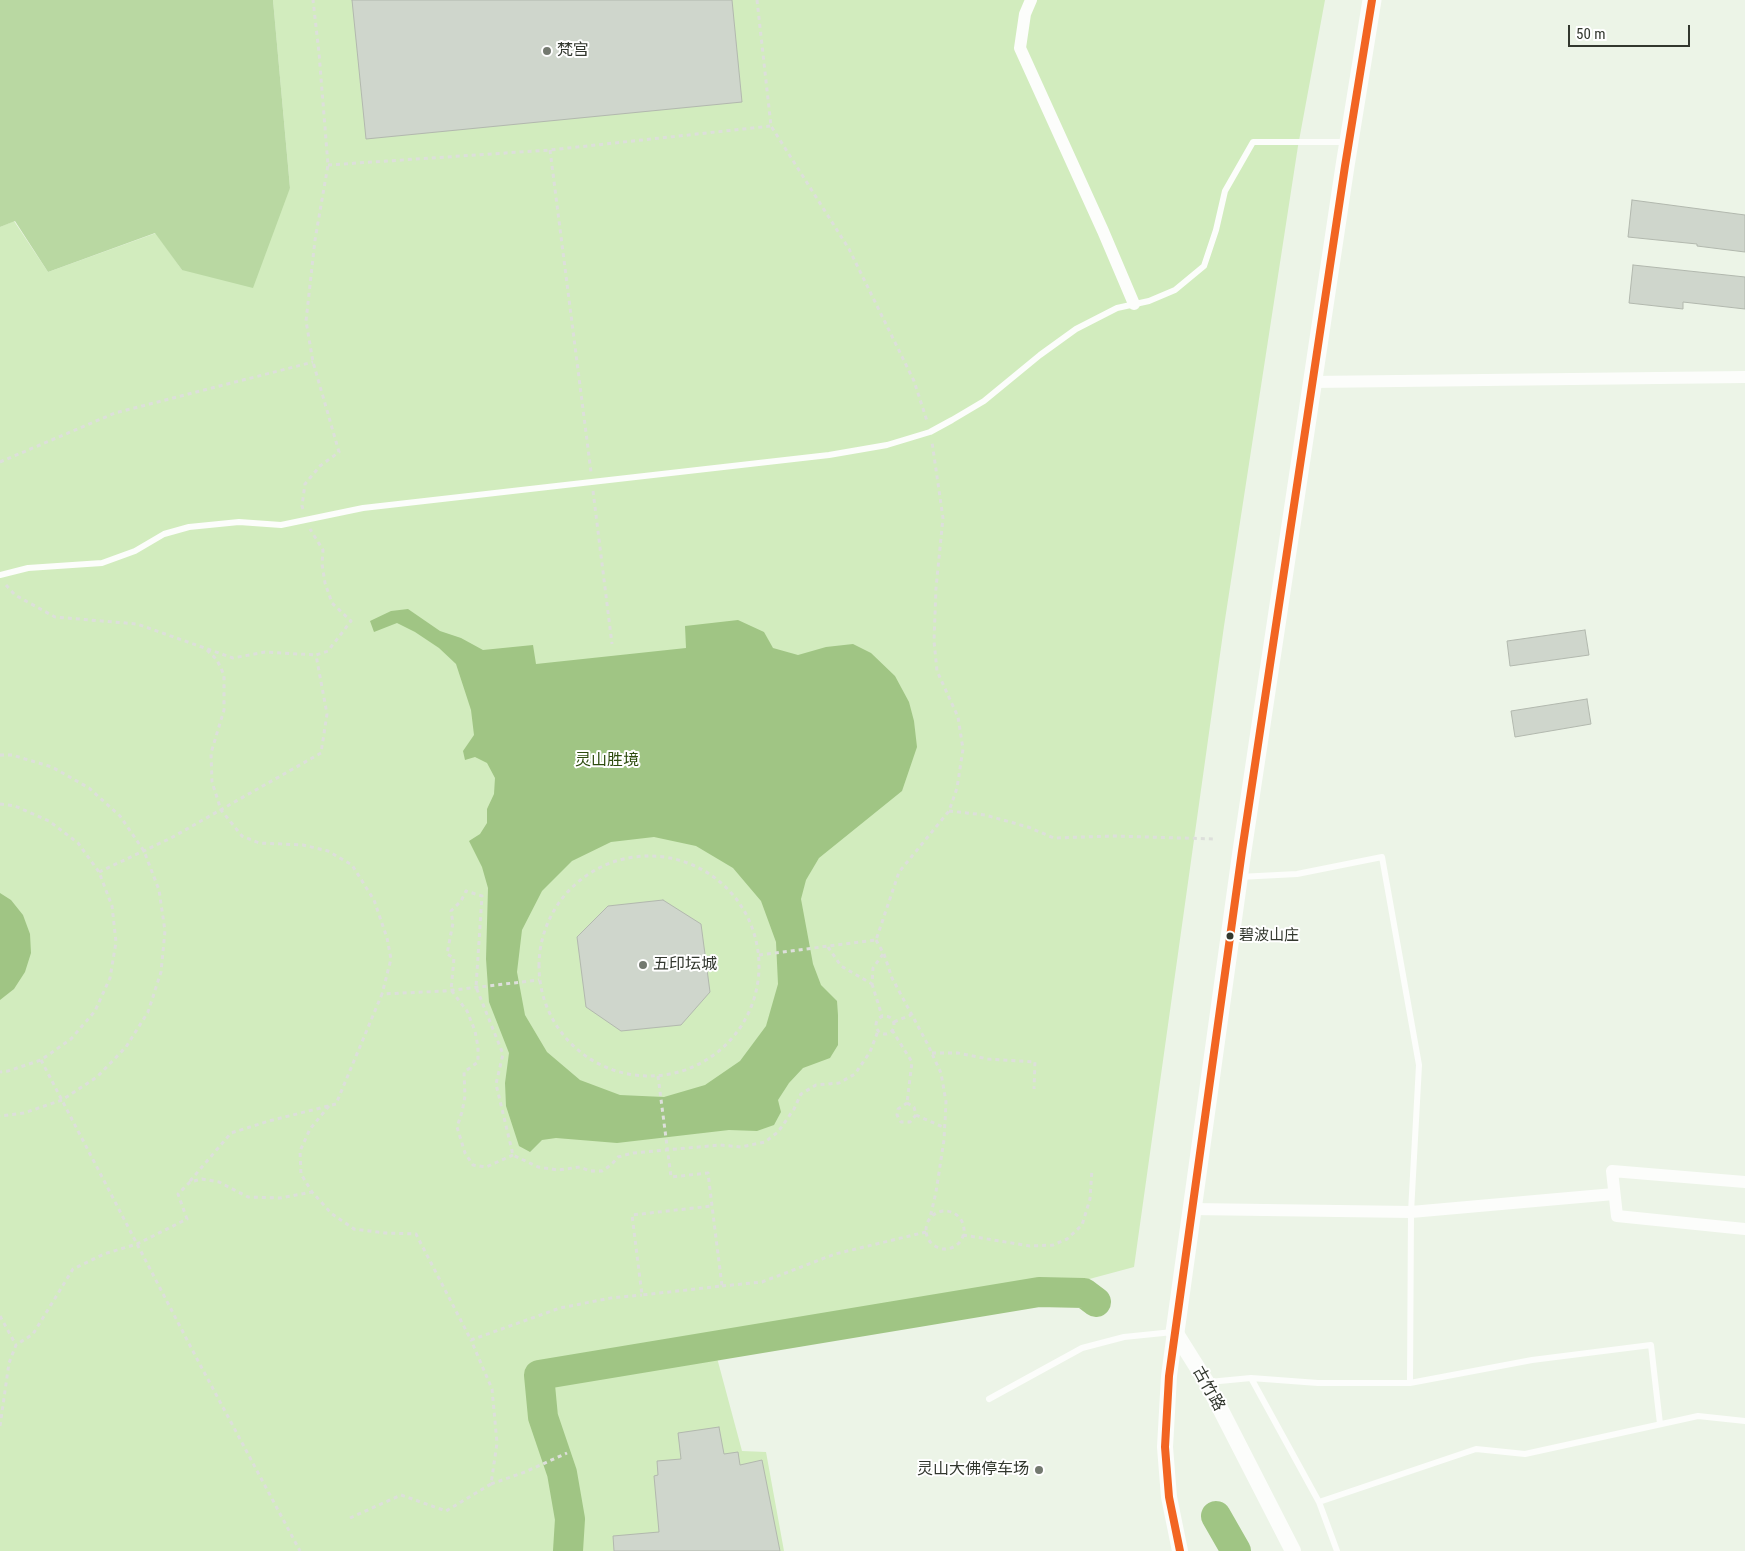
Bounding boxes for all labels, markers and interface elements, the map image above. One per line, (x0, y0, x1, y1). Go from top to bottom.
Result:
scale bar (1570, 15, 1692, 47)
text: 50 m (1576, 25, 1606, 43)
place label: 梵宫 (557, 41, 589, 61)
marker: 梵宫 (541, 45, 553, 57)
park label: 灵山胜境 (575, 751, 639, 771)
place label: 碧波山庄 (1239, 927, 1299, 945)
marker: 碧波山庄 (1225, 931, 1235, 941)
place label: 五印坛城 (653, 955, 717, 975)
marker: 五印坛城 (637, 959, 649, 971)
street label: 古竹路 (1188, 1363, 1228, 1415)
place label: 灵山大佛停车场 (917, 1460, 1029, 1480)
marker: 灵山大佛停车场 (1033, 1464, 1045, 1476)

